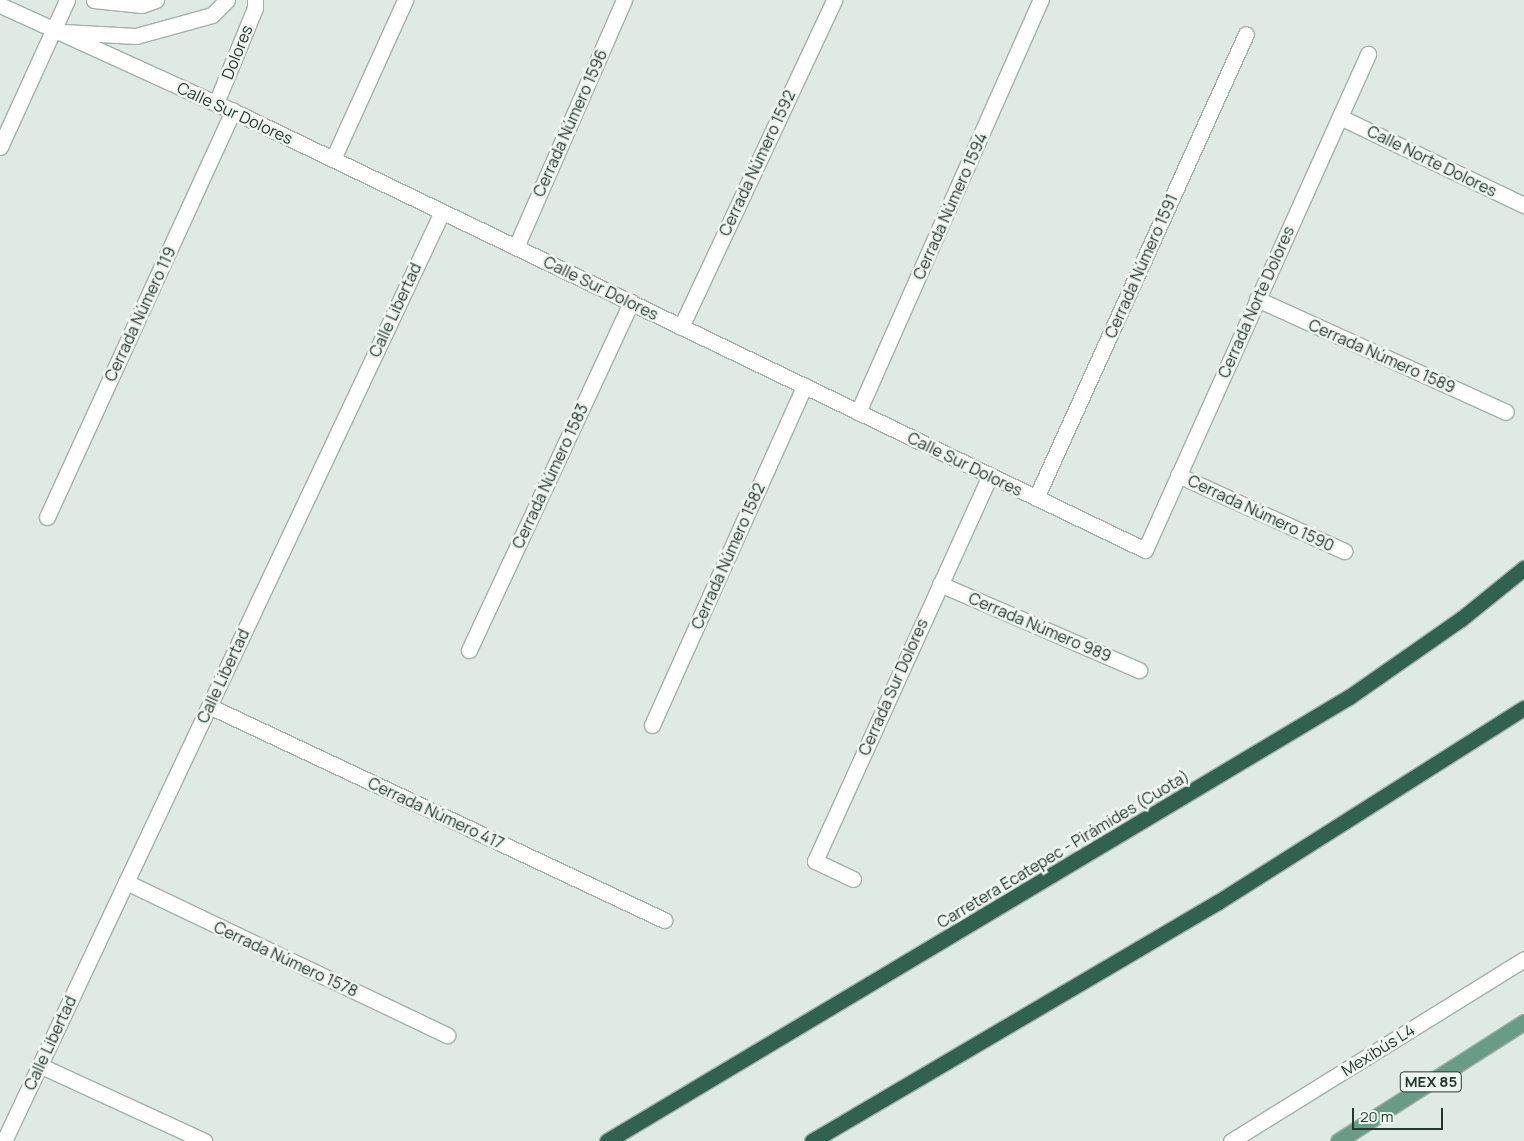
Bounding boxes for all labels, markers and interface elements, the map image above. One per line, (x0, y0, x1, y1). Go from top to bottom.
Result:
street label: Dolores (217, 22, 257, 82)
street label: Cerrada Número 1596 (529, 46, 611, 200)
street label: Calle Sur Dolores (174, 78, 296, 148)
street label: Cerrada Número 1592 (715, 87, 799, 239)
street label: Calle Norte Dolores (1364, 121, 1500, 201)
street label: Cerrada Número 1594 (909, 130, 991, 282)
street label: Cerrada Número 1591 (1101, 191, 1181, 341)
street label: Cerrada Norte Dolores (1214, 223, 1298, 381)
street label: Cerrada Número 119 (100, 244, 180, 384)
street label: Calle Sur Dolores (540, 252, 662, 324)
street label: Calle Libertad (365, 260, 425, 360)
street label: Cerrada Número 1589 (1306, 315, 1458, 397)
street label: Cerrada Número 1583 (508, 400, 592, 552)
street label: Calle Sur Dolores (904, 428, 1026, 500)
street label: Cerrada Número 1590 (1185, 471, 1337, 555)
street label: Cerrada Número 1582 (687, 480, 769, 632)
street label: Cerrada Número 989 (966, 588, 1114, 666)
street label: Cerrada Sur Dolores (854, 616, 932, 758)
street label: Calle Libertad (193, 626, 253, 726)
street label: Carretera Ecatepec - Pirámides (Cuota) (933, 766, 1193, 932)
street label: Cerrada Número 417 (365, 773, 507, 853)
street label: Cerrada Número 1578 (211, 917, 361, 1001)
street label: Calle Libertad (20, 993, 80, 1093)
street label: Mexibús L4 (1338, 1020, 1418, 1080)
road number: MEX 85 (1400, 1070, 1462, 1094)
scale bar (1354, 1098, 1445, 1130)
text: 20 m (1360, 1106, 1393, 1127)

